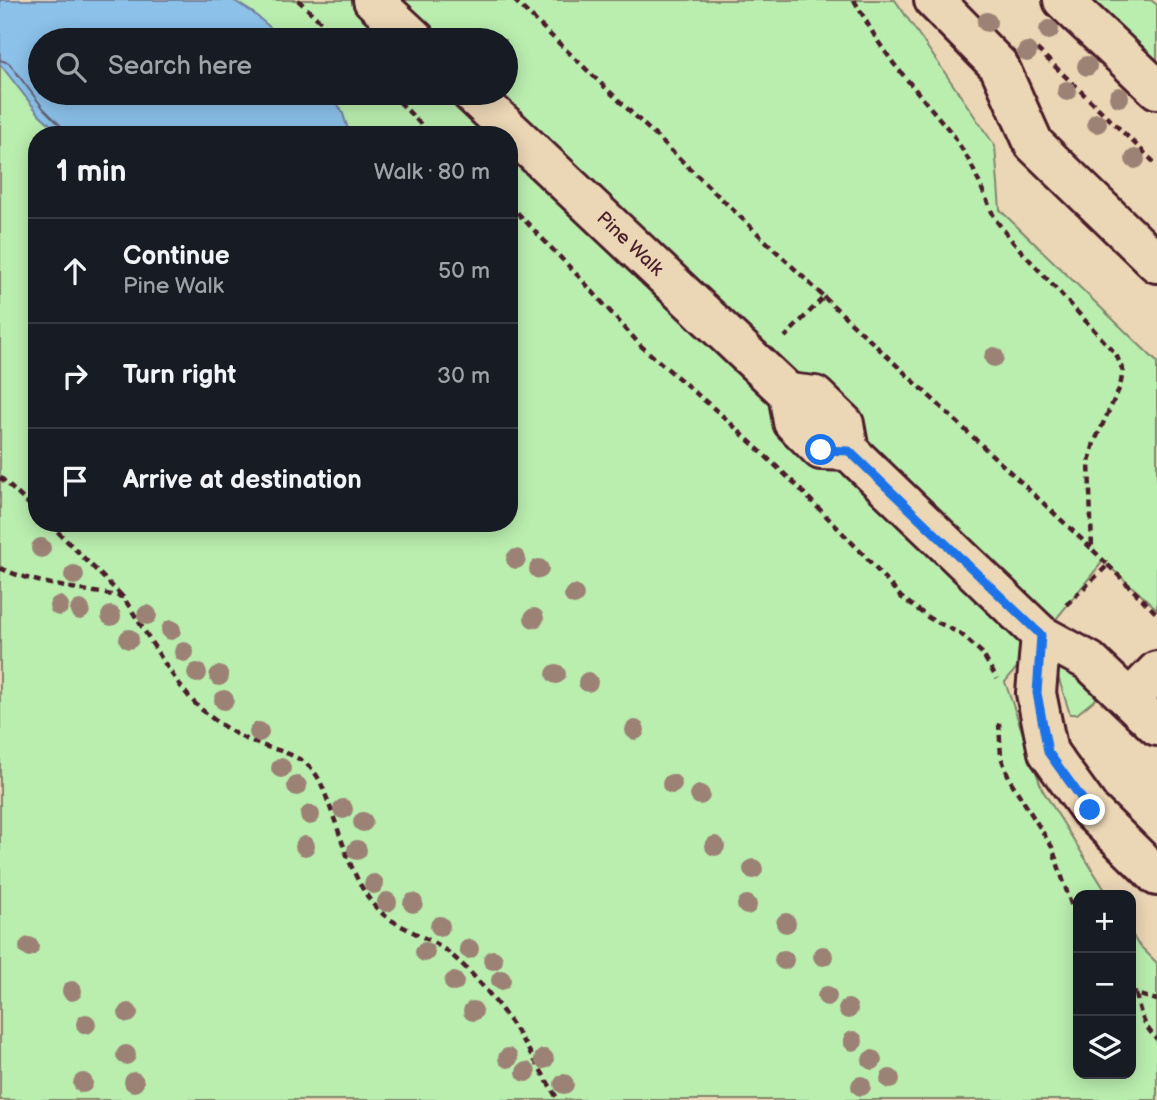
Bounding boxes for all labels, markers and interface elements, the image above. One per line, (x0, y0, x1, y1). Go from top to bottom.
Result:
search box (28, 28, 518, 105)
icon: search (52, 48, 90, 86)
text: Search here (108, 51, 252, 82)
text: 1 min (56, 154, 126, 190)
text: Walk · 80 m (374, 158, 490, 186)
street label: Pine Walk (592, 207, 669, 281)
text: Continue (123, 241, 230, 272)
icon: ahead (56, 252, 94, 290)
text: 50 m (438, 257, 490, 285)
text: Pine Walk (123, 272, 224, 300)
icon: right (56, 357, 94, 395)
text: Turn right (123, 360, 236, 391)
text: 30 m (437, 362, 490, 390)
route start (805, 434, 836, 465)
icon: arrive (56, 462, 94, 500)
text: Arrive at destination (123, 465, 362, 496)
route end (1074, 794, 1105, 825)
map controls (1073, 890, 1136, 1079)
button: + (1073, 890, 1136, 953)
button: − (1073, 953, 1136, 1016)
button: layers (1073, 1016, 1136, 1079)

